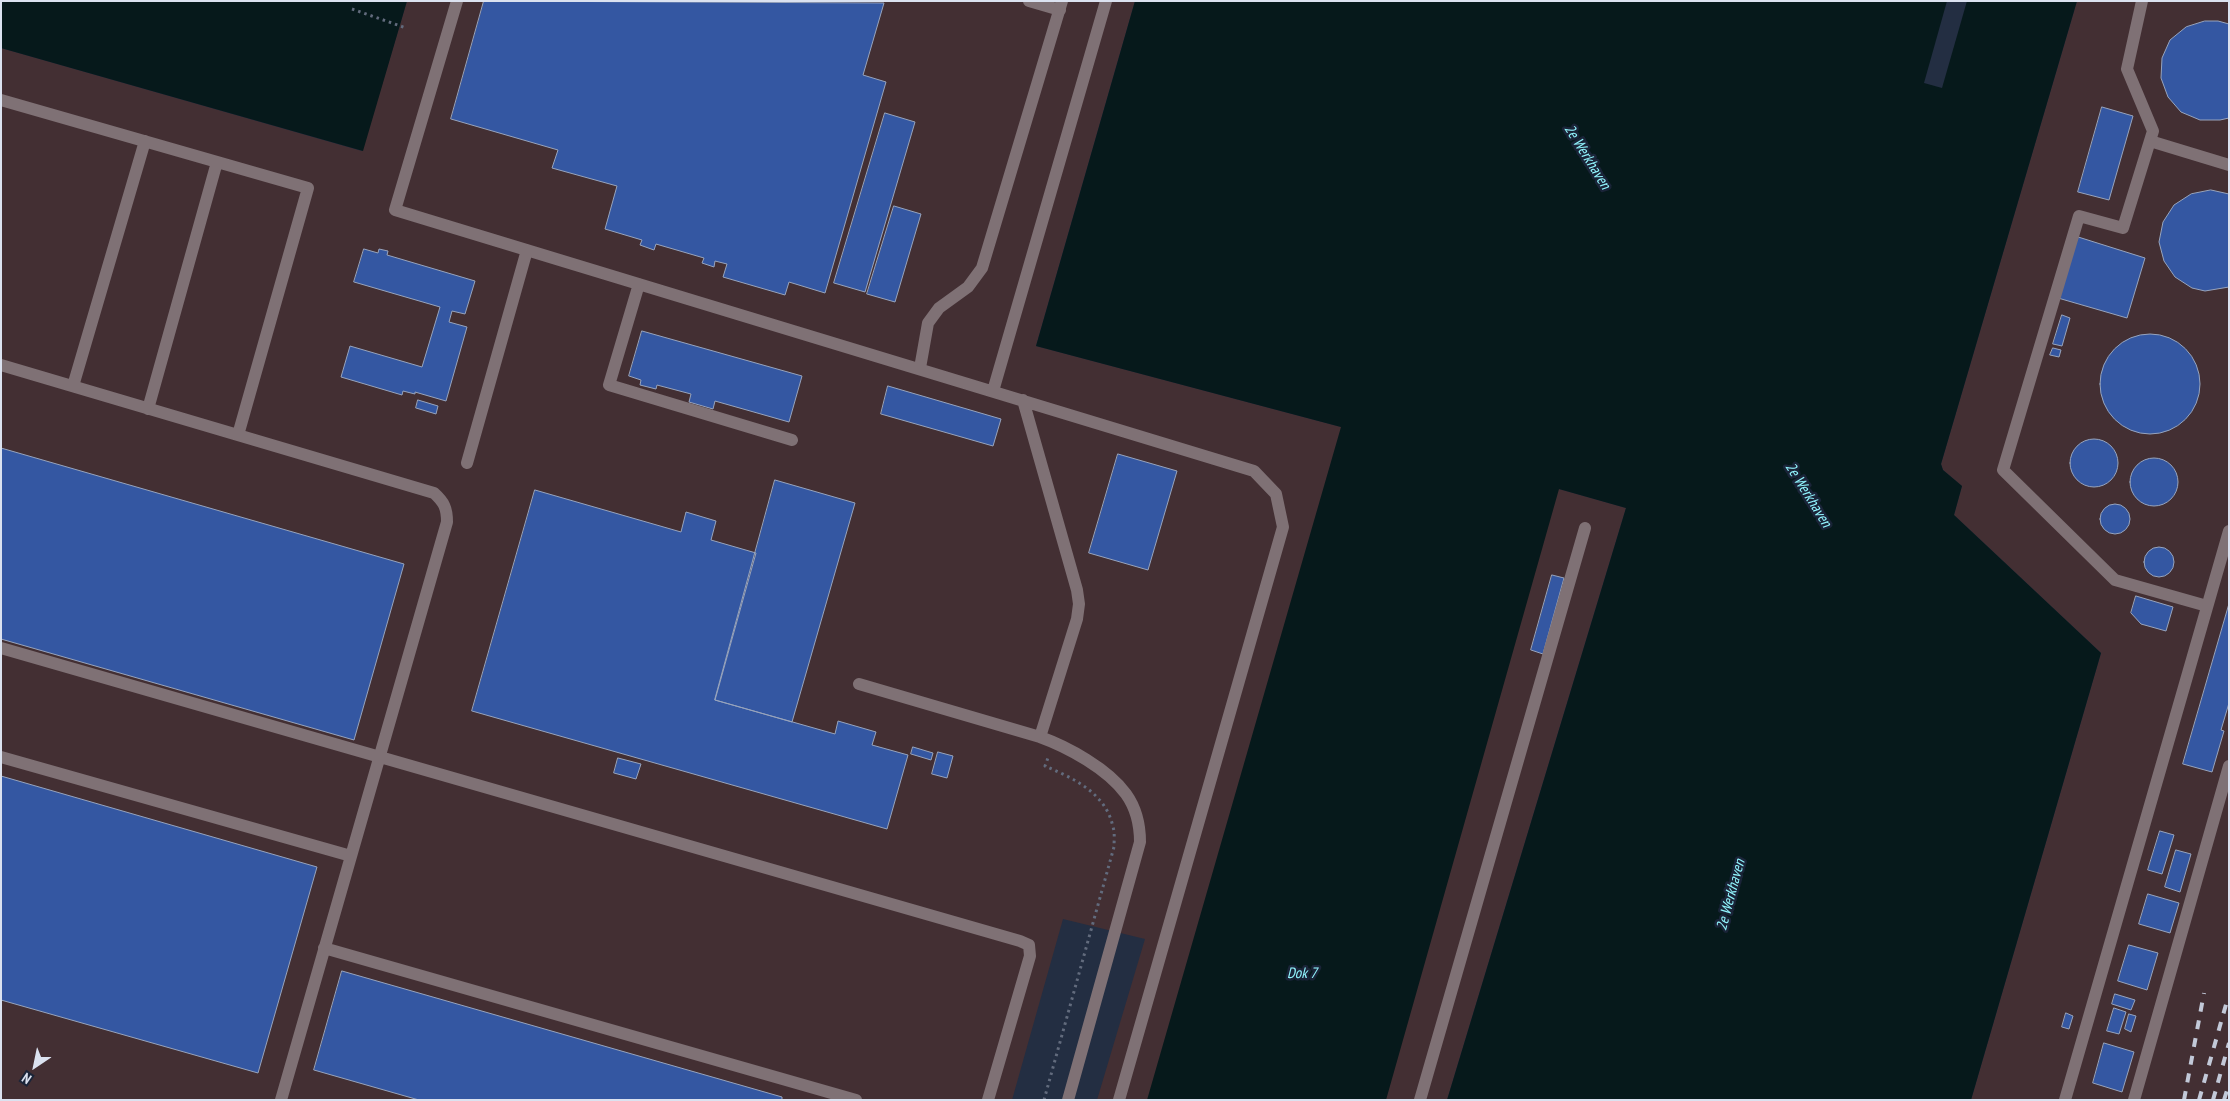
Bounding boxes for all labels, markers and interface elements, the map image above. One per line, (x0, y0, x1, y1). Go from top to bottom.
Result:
water label: 2e Werkhaven (1560, 121, 1614, 193)
water label: 2e Werkhaven (1781, 459, 1835, 531)
water label: 2e Werkhaven (1713, 857, 1749, 933)
water label: Dok 7 (1287, 965, 1317, 983)
north arrow (10, 1041, 60, 1091)
text: N (18, 1069, 35, 1088)

